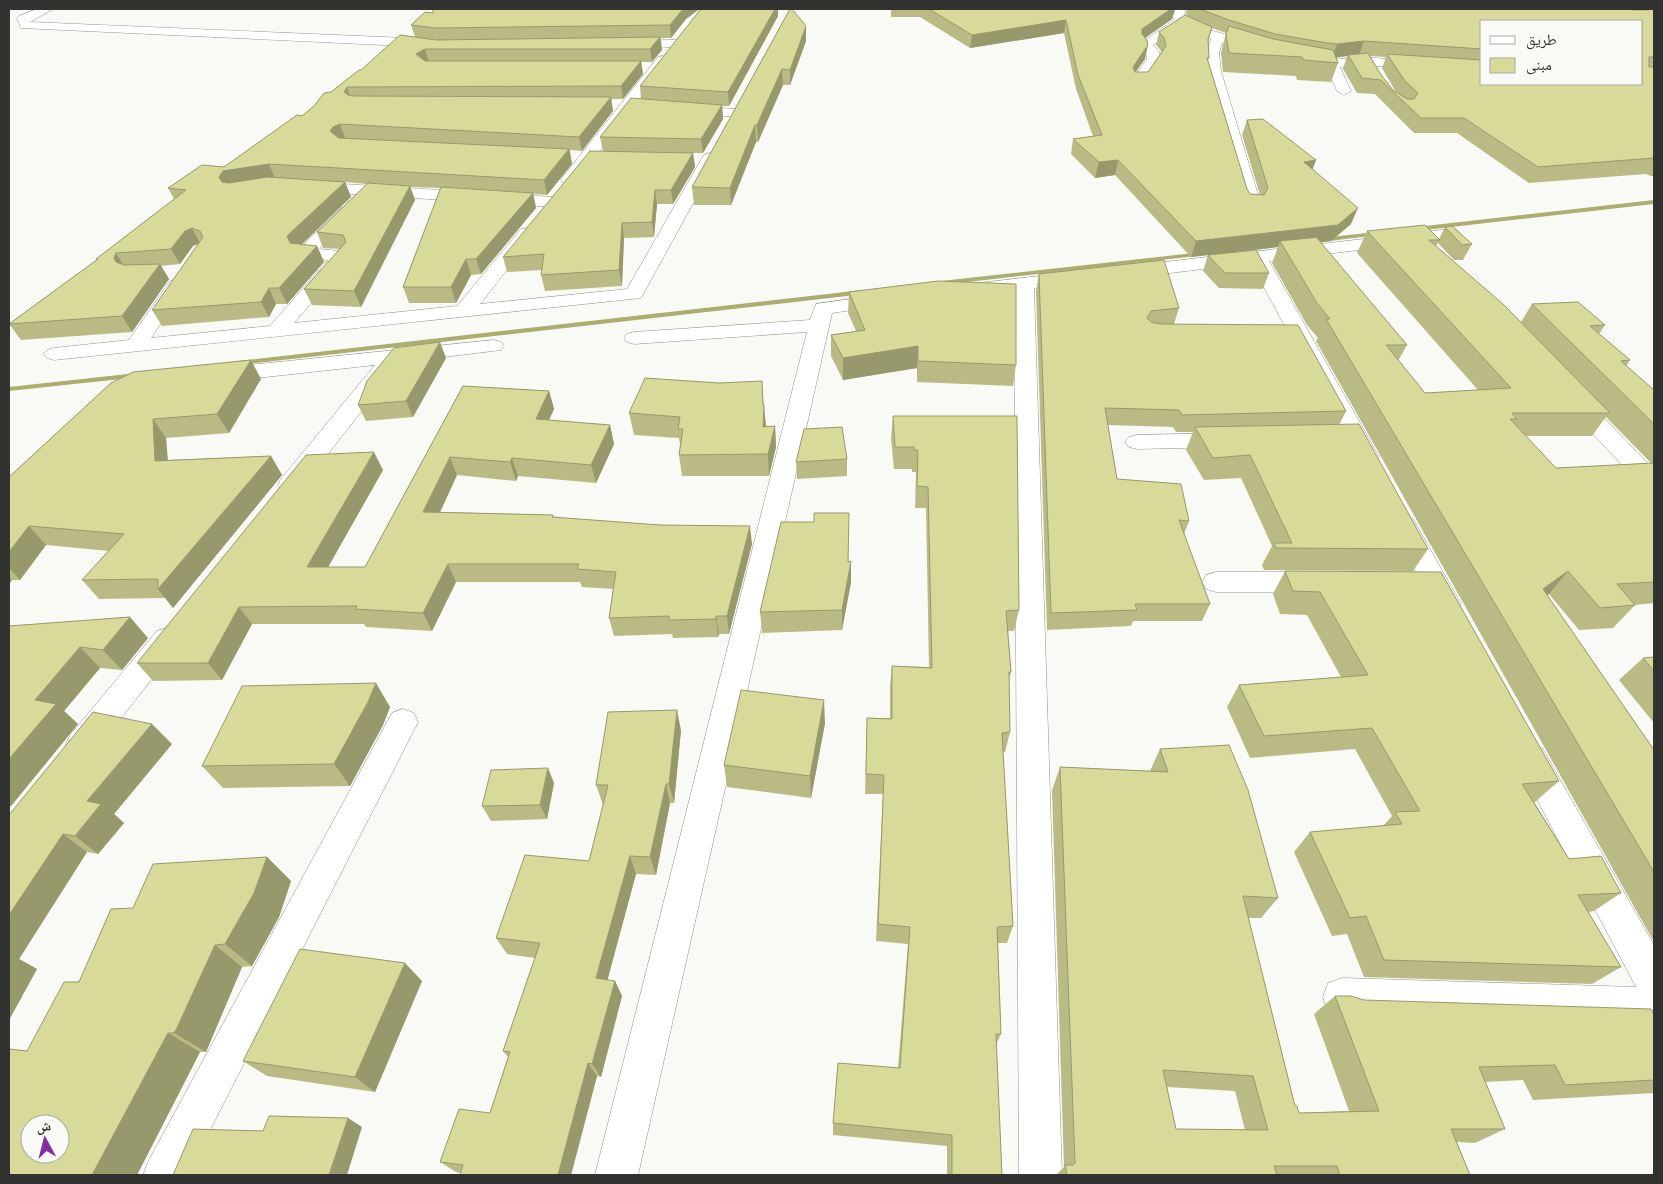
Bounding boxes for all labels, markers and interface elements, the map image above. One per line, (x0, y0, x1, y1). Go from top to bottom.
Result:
legend (1480, 20, 1643, 85)
text: طريق (1526, 31, 1557, 50)
text: مبنى (1526, 56, 1552, 75)
north arrow (20, 1114, 70, 1164)
text: ش (35, 1117, 52, 1136)

